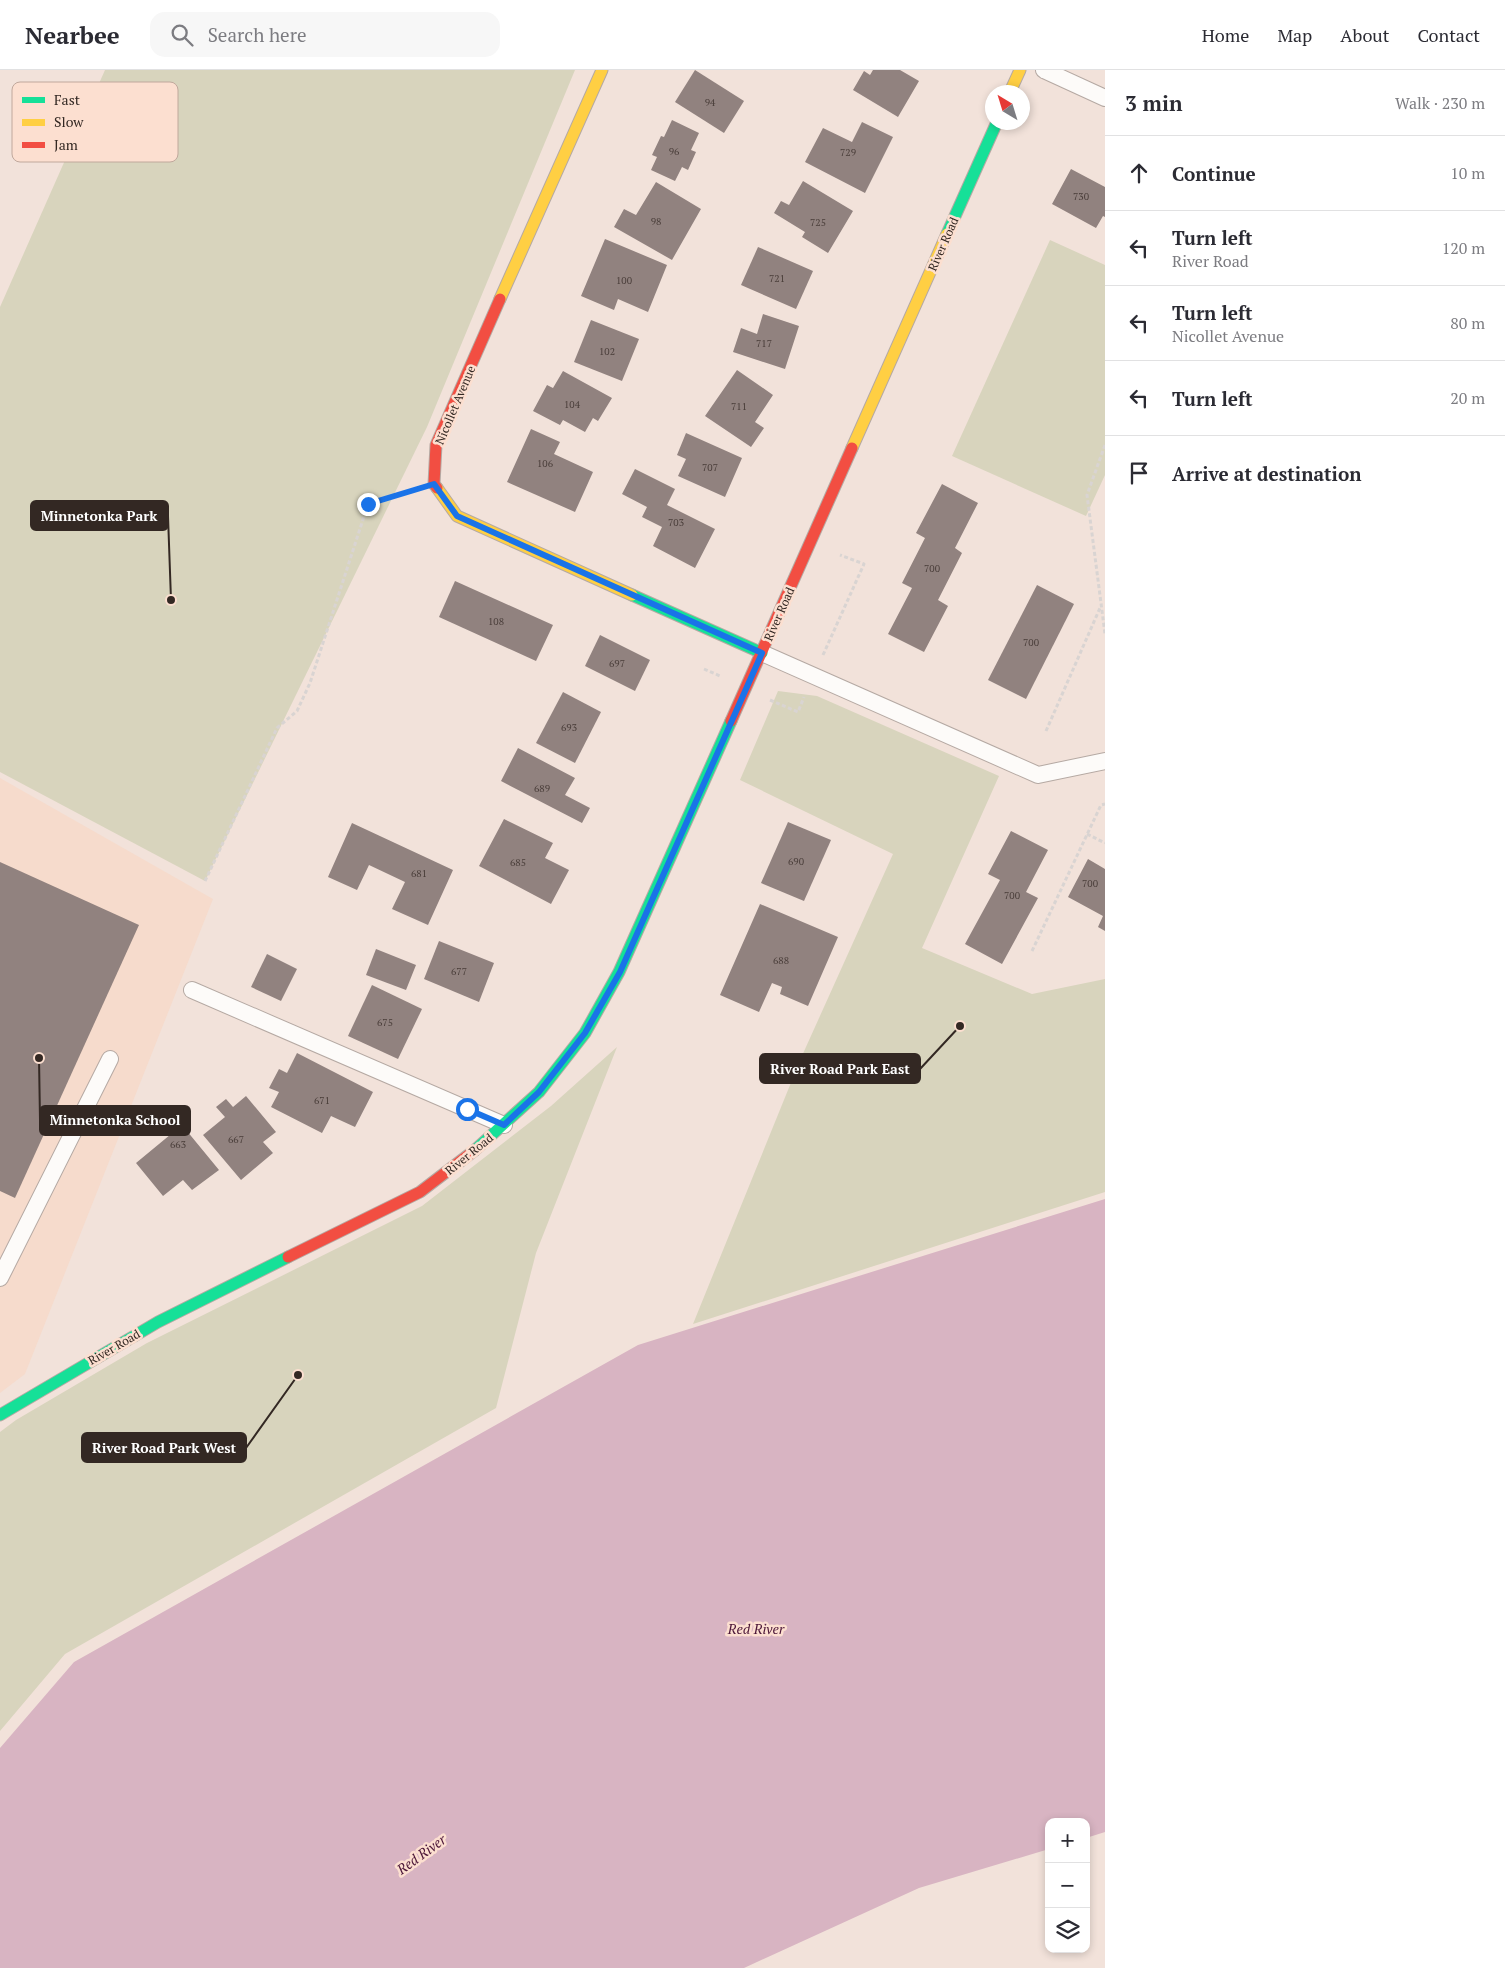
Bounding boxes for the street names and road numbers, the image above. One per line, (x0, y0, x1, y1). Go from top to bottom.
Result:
street label: River Road (924, 214, 962, 273)
street label: Nicollet Avenue (432, 363, 478, 447)
street label: River Road (760, 584, 798, 643)
street label: River Road (442, 1130, 496, 1178)
street label: River Road (85, 1326, 143, 1368)

